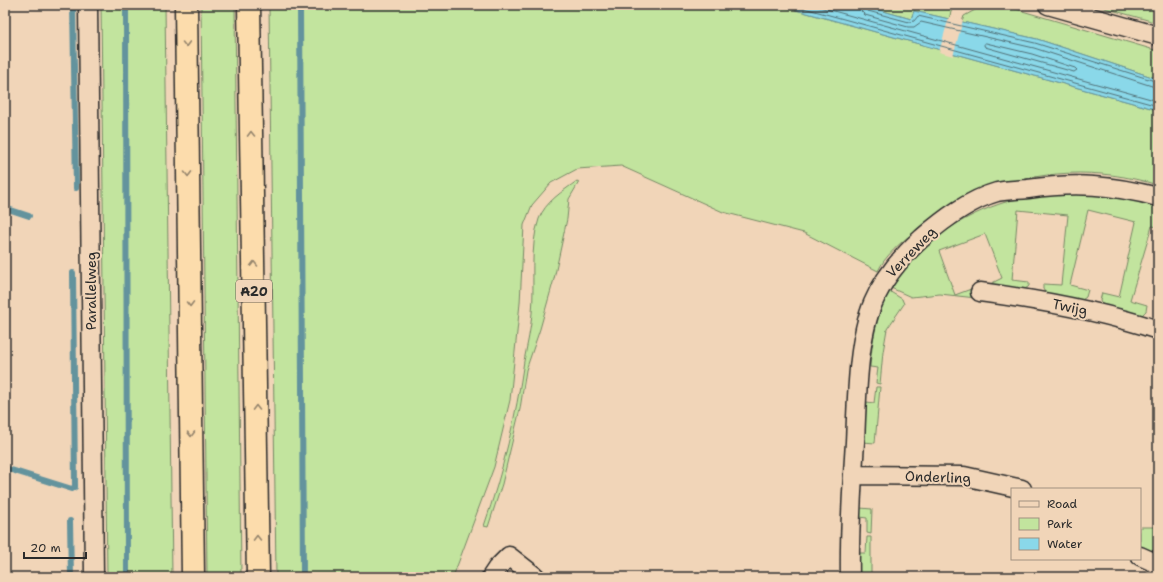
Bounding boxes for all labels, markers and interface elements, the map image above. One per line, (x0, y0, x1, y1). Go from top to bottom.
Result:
one-way arrow (182, 41, 191, 47)
one-way arrow (247, 131, 256, 137)
one-way arrow (184, 171, 192, 177)
street label: Verreweg (882, 223, 940, 281)
street label: Parallelweg (82, 252, 100, 330)
one-way arrow (250, 261, 258, 267)
road number: A20 (236, 280, 272, 302)
street label: Twijg (1051, 294, 1089, 320)
one-way arrow (186, 301, 194, 307)
one-way arrow (251, 405, 260, 411)
one-way arrow (187, 431, 195, 437)
street label: Onderling (905, 467, 971, 487)
legend (1011, 488, 1141, 560)
text: Road (1047, 496, 1078, 512)
text: Park (1047, 516, 1073, 532)
scale bar (24, 534, 86, 560)
one-way arrow (253, 535, 261, 541)
text: Water (1047, 536, 1083, 552)
text: 20 m (30, 540, 61, 556)

